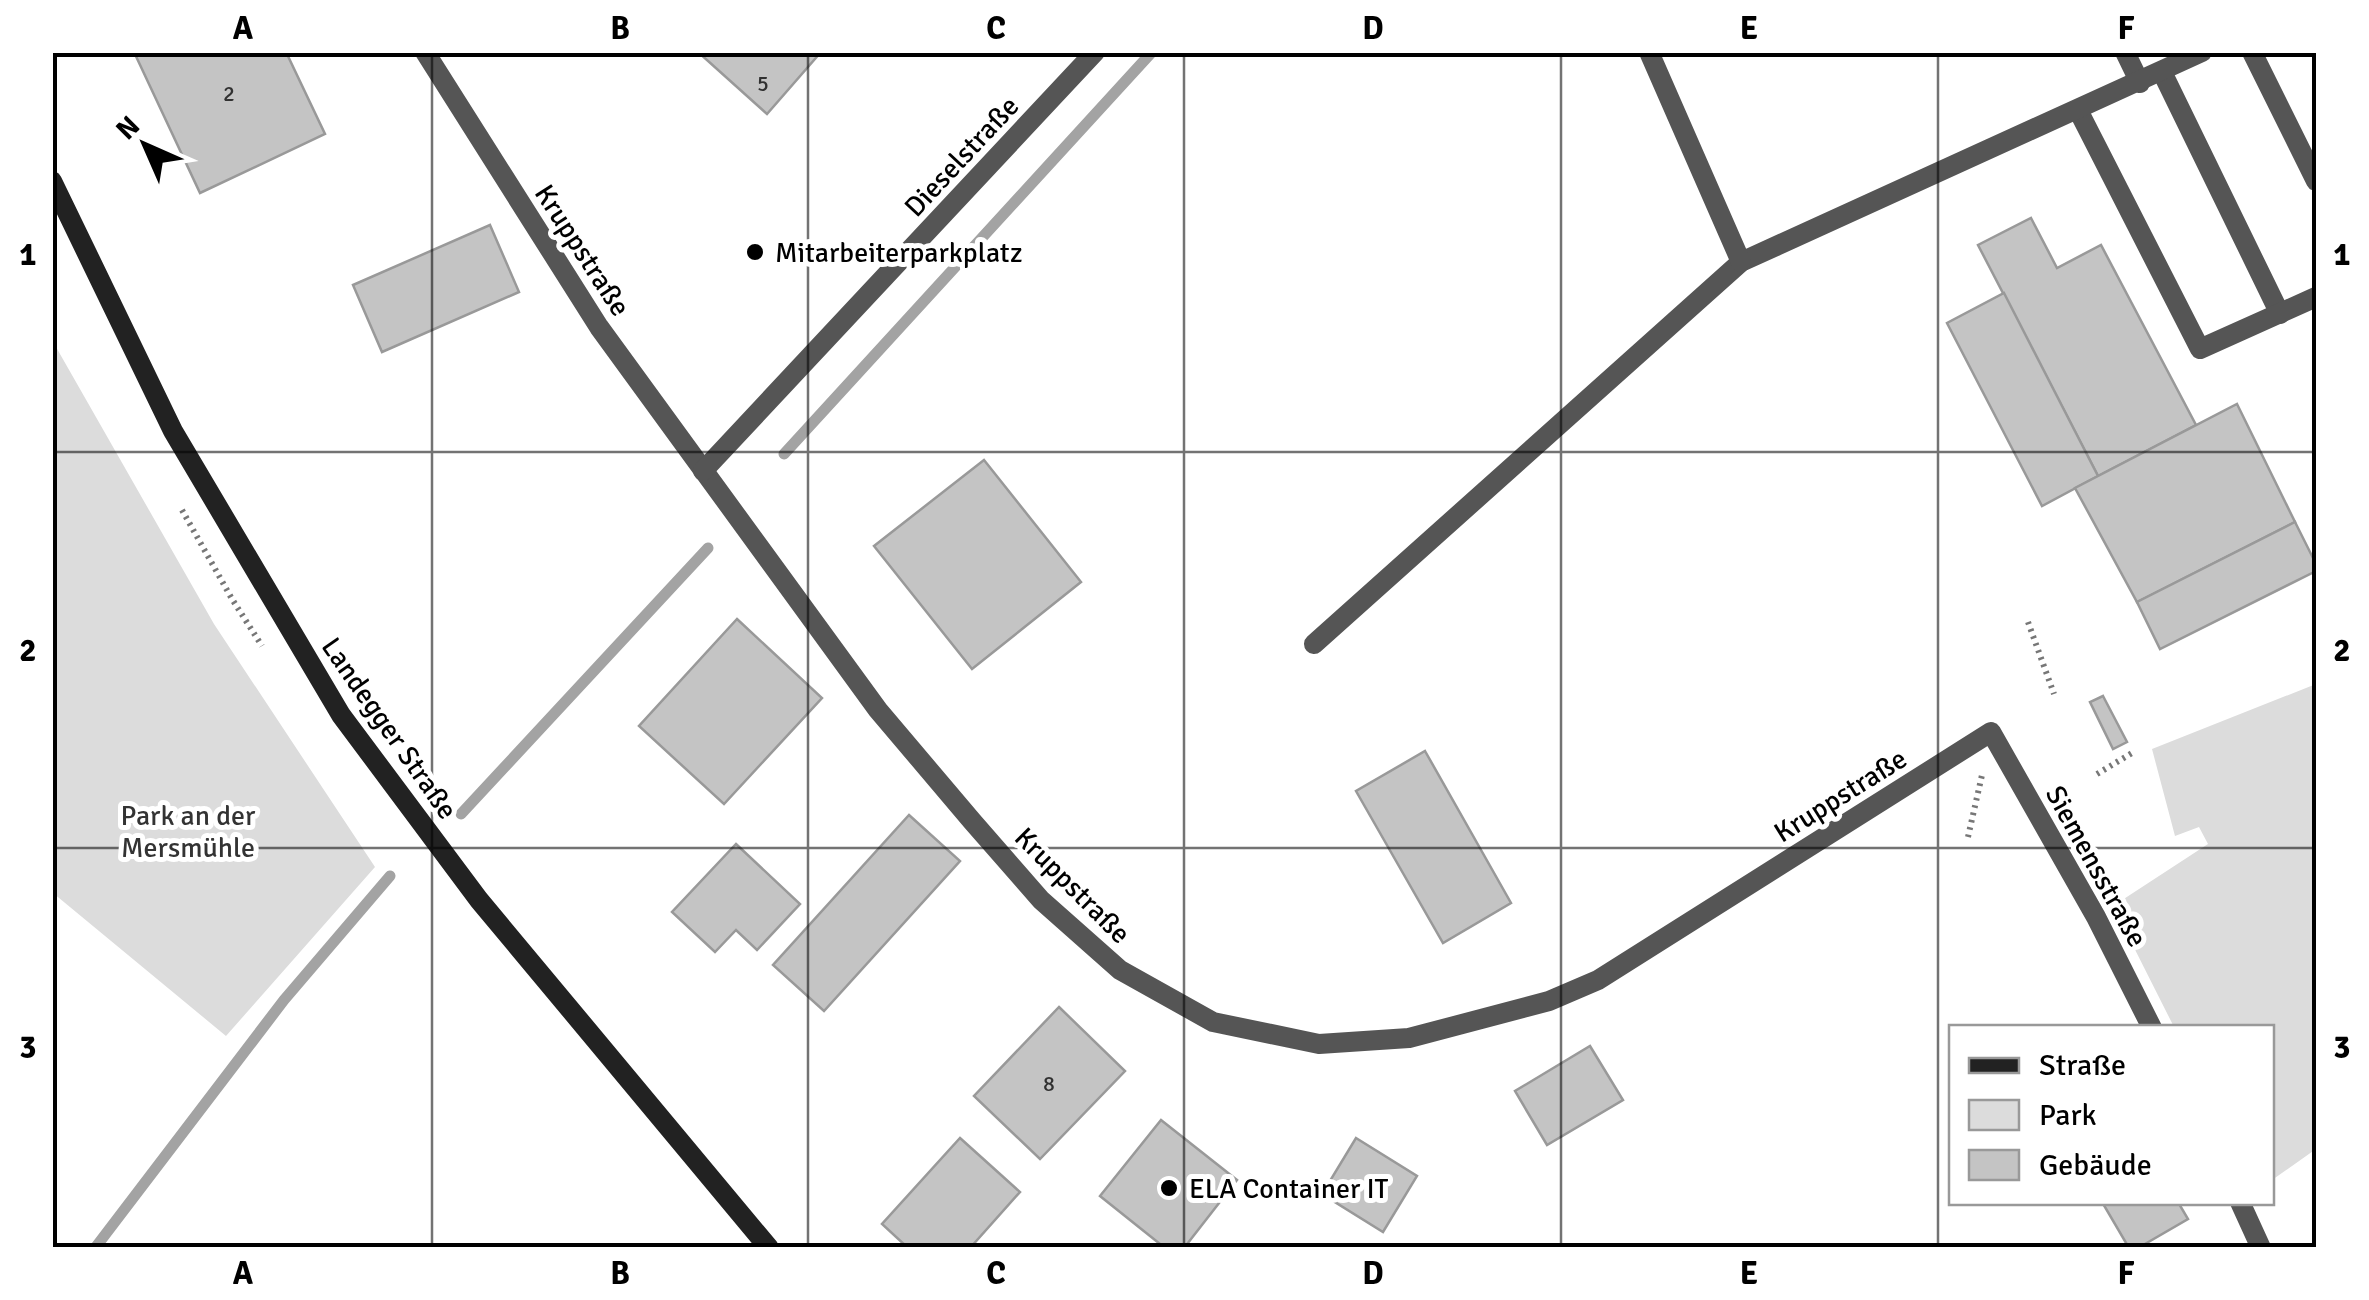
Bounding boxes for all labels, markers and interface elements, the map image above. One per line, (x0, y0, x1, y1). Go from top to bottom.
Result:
text: A (233, 9, 254, 48)
text: B (610, 9, 630, 48)
text: C (986, 9, 1006, 48)
text: D (1362, 9, 1384, 48)
text: E (1740, 9, 1758, 48)
text: F (2117, 9, 2135, 48)
house number: 5 (757, 70, 769, 97)
house number: 2 (223, 80, 235, 107)
street label: Dieselstraße (897, 89, 1026, 224)
north arrow (95, 95, 195, 195)
text: N (109, 109, 147, 147)
street label: Kruppstraße (527, 178, 637, 323)
text: 1 (19, 235, 37, 274)
text: 1 (2333, 235, 2351, 274)
place label: Mitarbeiterparkplatz (775, 236, 1023, 270)
marker: Mitarbeiterparkplatz (744, 241, 766, 263)
text: 2 (19, 631, 37, 670)
street label: Landegger Straße (314, 631, 464, 826)
text: 2 (2333, 631, 2351, 670)
street label: Kruppstraße (1768, 742, 1913, 850)
street label: Siemensstraße (2038, 780, 2154, 953)
park label: Park an der Mersmühle (121, 799, 256, 865)
street label: Kruppstraße (1007, 821, 1137, 951)
legend (1949, 1025, 2274, 1205)
text: 3 (19, 1028, 37, 1067)
text: 3 (2333, 1028, 2351, 1067)
text: Straße (2039, 1047, 2126, 1084)
house number: 8 (1043, 1070, 1055, 1097)
text: Park (2039, 1097, 2097, 1134)
text: Gebäude (2039, 1147, 2152, 1184)
place label: ELA Container IT (1189, 1172, 1389, 1206)
marker: ELA Container IT (1158, 1177, 1180, 1199)
text: A (233, 1254, 254, 1293)
text: B (610, 1254, 630, 1293)
text: C (986, 1254, 1006, 1293)
text: D (1362, 1254, 1384, 1293)
text: E (1740, 1254, 1758, 1293)
text: F (2117, 1254, 2135, 1293)

